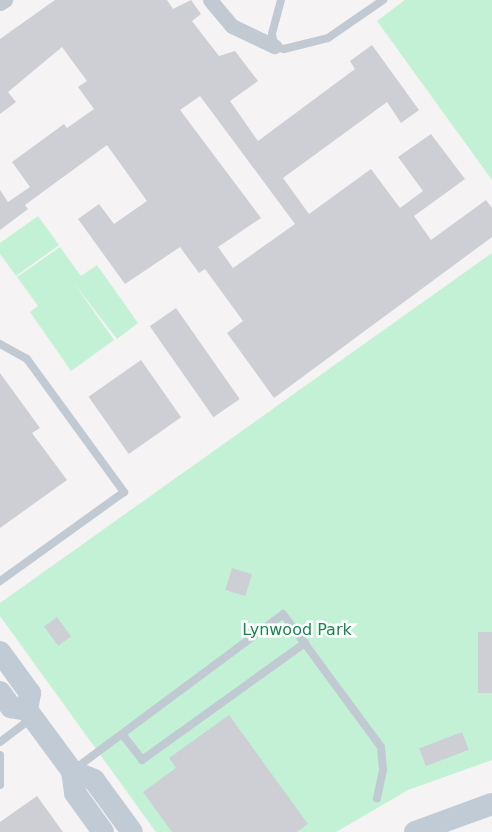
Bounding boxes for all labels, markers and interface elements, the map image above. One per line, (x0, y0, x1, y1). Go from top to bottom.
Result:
park label: Lynwood Park (242, 620, 352, 640)

